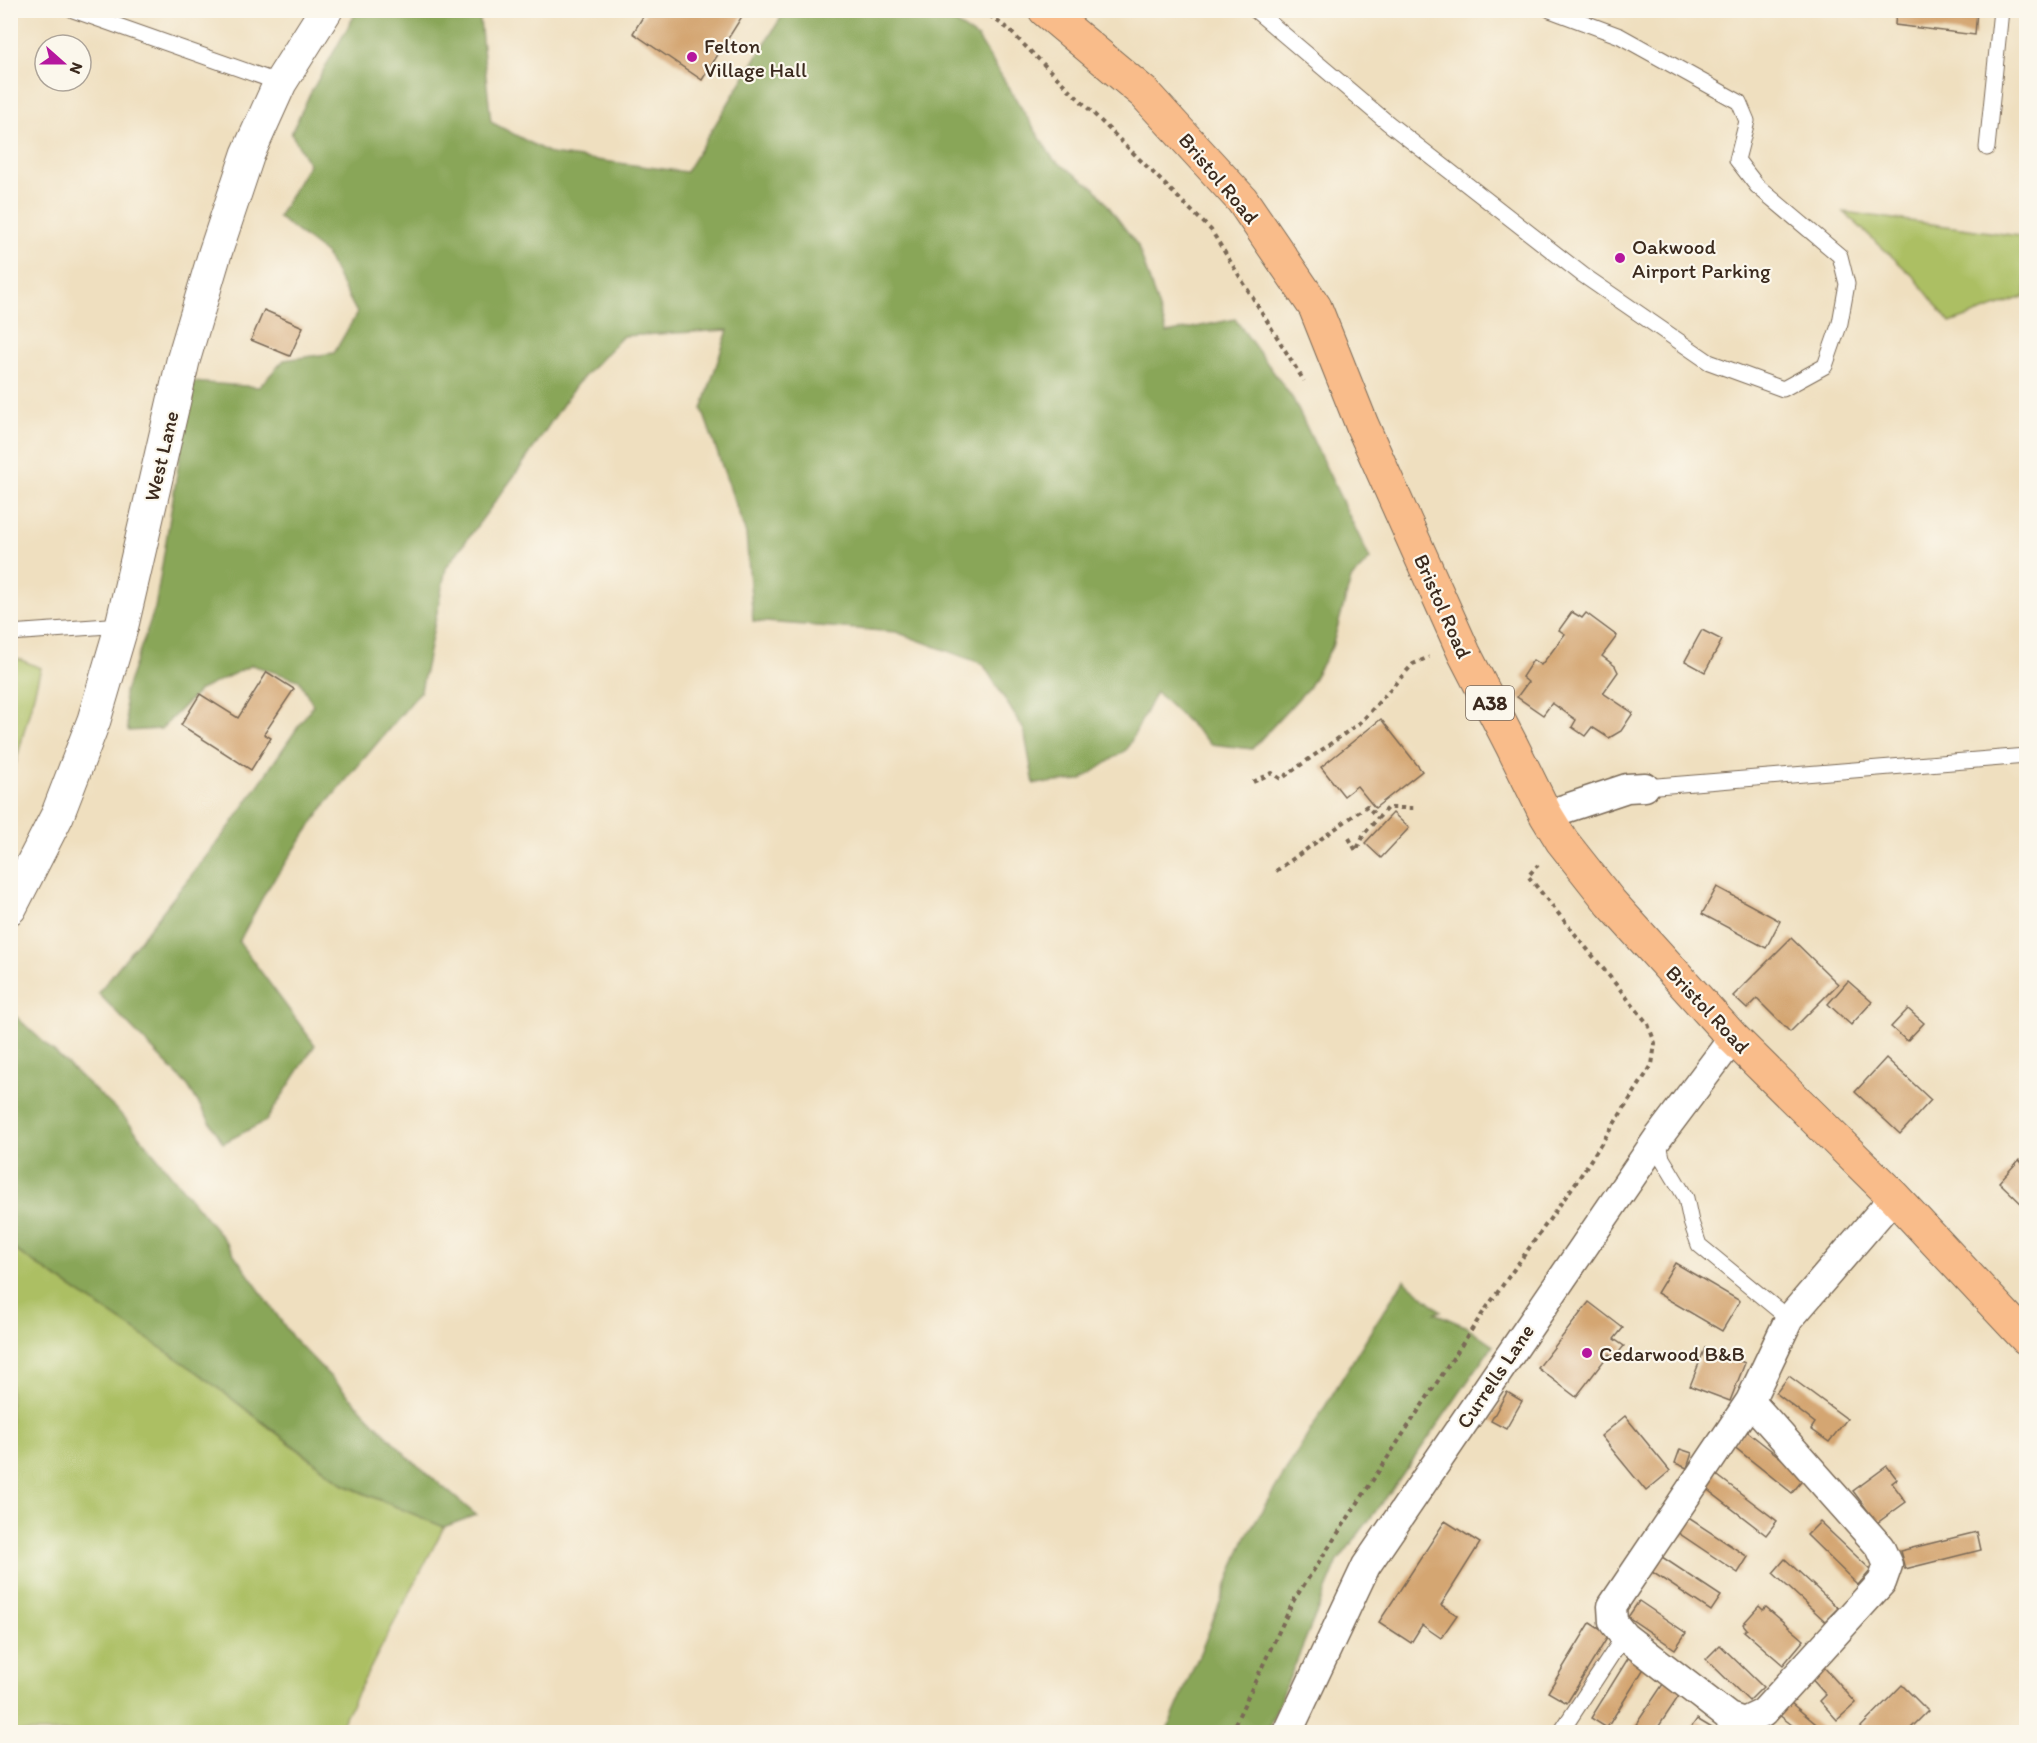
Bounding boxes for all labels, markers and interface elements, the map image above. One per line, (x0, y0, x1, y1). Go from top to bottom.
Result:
north arrow (33, 33, 93, 93)
place label: Felton Village Hall (704, 33, 807, 82)
marker: Felton Village Hall (685, 50, 699, 64)
text: N (66, 60, 87, 77)
street label: Bristol Road (1174, 127, 1264, 229)
place label: Oakwood Airport Parking (1632, 234, 1771, 283)
marker: Oakwood Airport Parking (1613, 251, 1627, 265)
street label: West Lane (138, 408, 184, 504)
street label: Bristol Road (1409, 550, 1477, 662)
road number: A38 (1466, 686, 1514, 720)
street label: Bristol Road (1661, 960, 1755, 1058)
street label: Currells Lane (1451, 1319, 1539, 1433)
place label: Cedarwood B&B (1599, 1341, 1745, 1366)
marker: Cedarwood B&B (1580, 1346, 1594, 1360)

